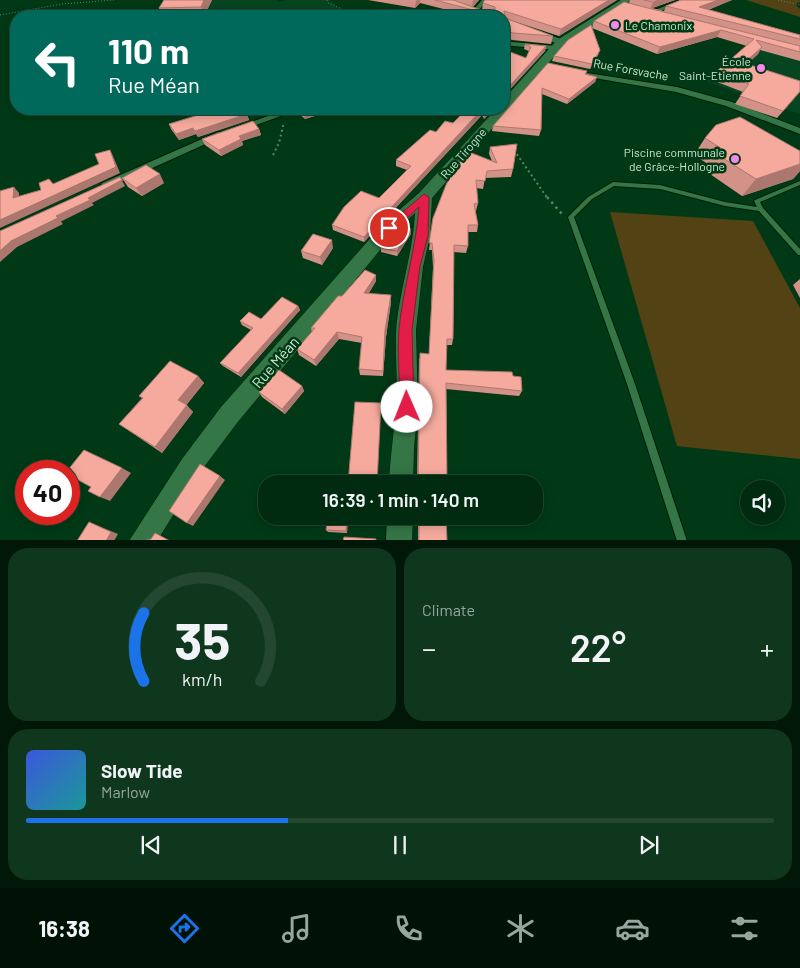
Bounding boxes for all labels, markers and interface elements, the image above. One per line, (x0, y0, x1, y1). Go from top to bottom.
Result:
place label: Le Chamonix (625, 18, 692, 32)
marker: Le Chamonix (609, 19, 621, 31)
text: 110 m (108, 29, 189, 71)
icon: left (25, 30, 90, 95)
place label: École Saint-Etienne (679, 54, 751, 82)
street label: Rue Forsvache (592, 56, 670, 82)
marker: École Saint-Etienne (755, 62, 767, 74)
text: Rue Méan (108, 71, 200, 97)
street label: Rue Tirogne (437, 125, 489, 181)
place label: Piscine communale de Grâce-Hollogne (624, 145, 725, 173)
marker: Piscine communale de Grâce-Hollogne (729, 153, 741, 165)
pin (368, 207, 410, 249)
icon: arrive (375, 214, 403, 242)
street label: Rue Méan (248, 332, 302, 392)
position arrow (380, 380, 432, 432)
speed limit sign: 40 (15, 460, 80, 525)
map controls (740, 480, 785, 525)
button: sound (740, 480, 785, 525)
text: 16:39 · 1 min · 140 m (322, 488, 479, 511)
text: Climate (422, 600, 475, 619)
text: 35 (174, 608, 230, 670)
text: 22° (570, 624, 626, 670)
text: − (422, 631, 436, 665)
text: + (760, 631, 774, 665)
text: km/h (182, 668, 222, 690)
text: Slow Tide (101, 759, 183, 782)
text: Marlow (101, 782, 150, 801)
icon: previous (137, 831, 165, 859)
icon: pause (386, 831, 414, 859)
icon: next (635, 831, 663, 859)
icon: directions (167, 911, 202, 946)
icon: music (279, 911, 314, 946)
icon: phone (391, 911, 426, 946)
icon: climate (503, 911, 538, 946)
icon: car (615, 911, 650, 946)
icon: filters (727, 911, 762, 946)
text: 16:38 (38, 915, 90, 941)

